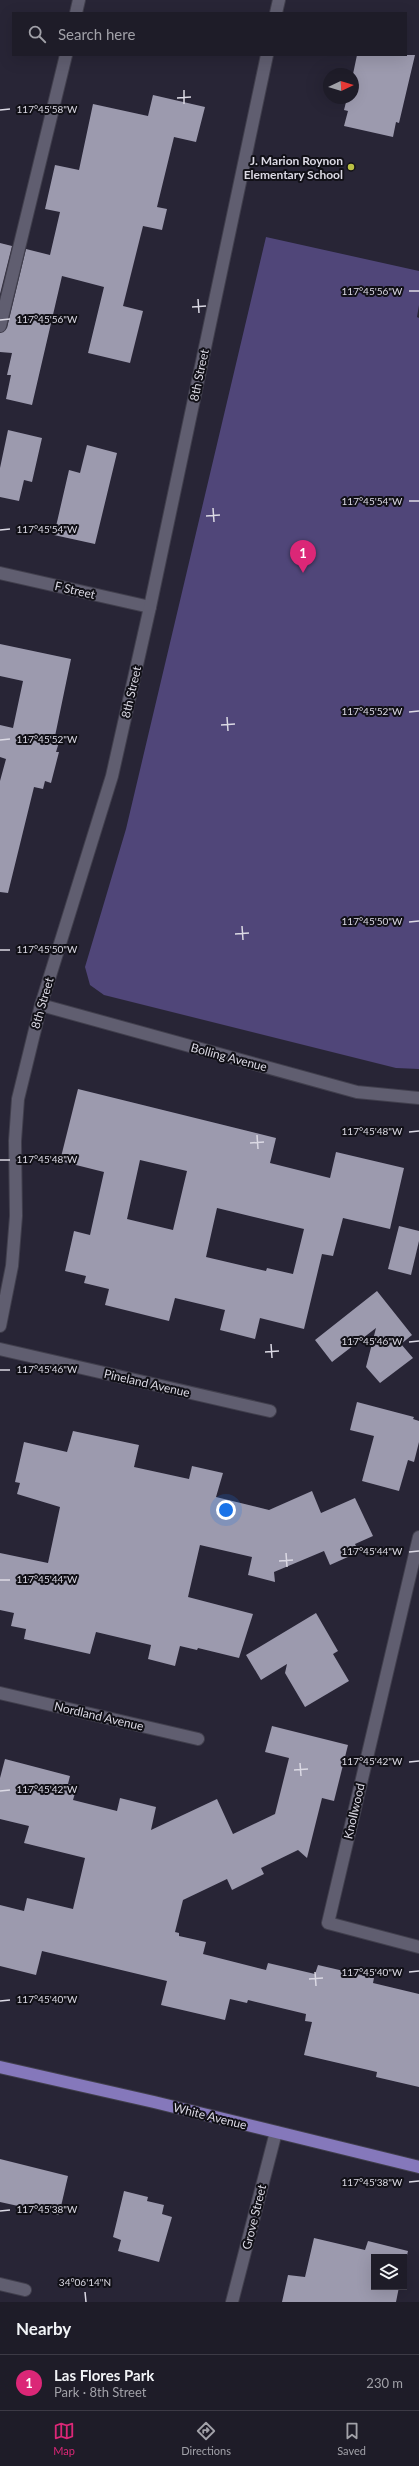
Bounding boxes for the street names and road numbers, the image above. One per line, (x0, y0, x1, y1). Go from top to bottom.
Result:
street label: 8th Street (186, 347, 212, 402)
street label: F Street (53, 578, 97, 602)
street label: 8th Street (118, 664, 144, 719)
street label: 8th Street (28, 975, 57, 1030)
street label: Bolling Avenue (189, 1040, 269, 1074)
street label: Pineland Avenue (103, 1366, 191, 1400)
street label: Nordland Avenue (53, 1698, 145, 1734)
street label: Knollwood (340, 1782, 368, 1840)
street label: White Avenue (172, 2100, 248, 2132)
street label: Grove Street (239, 2182, 269, 2251)

